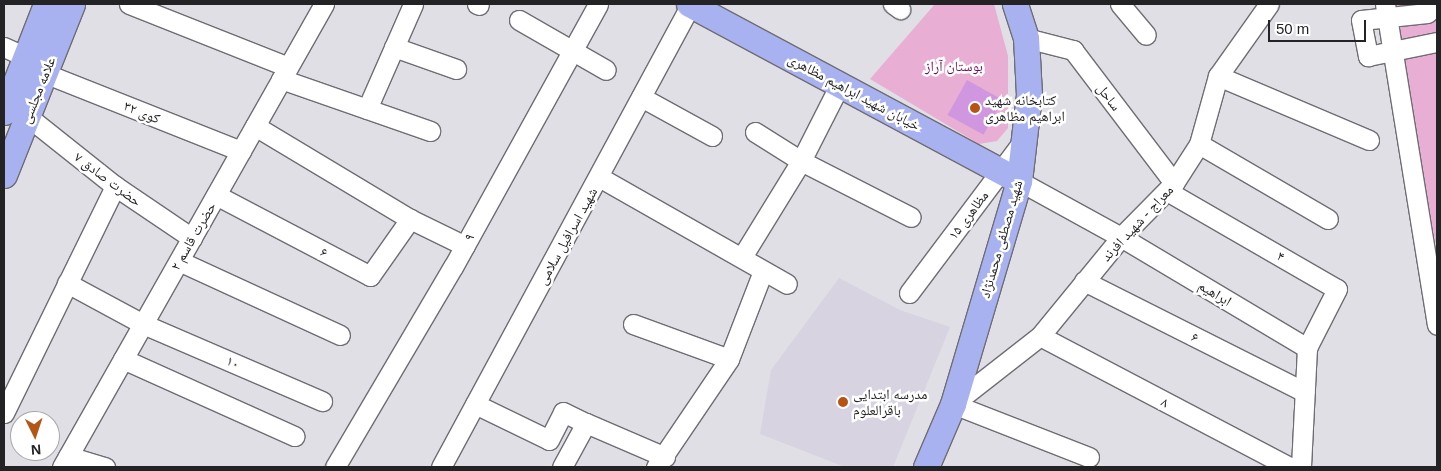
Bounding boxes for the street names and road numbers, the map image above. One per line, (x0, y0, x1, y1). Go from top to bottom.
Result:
street label: خیابان شهید ابراهیم مظاهری (785, 50, 923, 134)
street label: علامه مجلسی (17, 54, 59, 126)
street label: ساحل (1093, 80, 1125, 114)
street label: کوی ۳۲ (121, 97, 163, 127)
street label: ۷ حضرت صادق (71, 148, 145, 210)
street label: شهید مصطفی محمدنژاد (976, 178, 1026, 300)
street label: معراج - شهید افرند (1097, 181, 1177, 265)
street label: شهید اسرافیل سلامی (533, 184, 601, 288)
street label: ۱۵ مظاهری (944, 187, 992, 243)
street label: ۲ حضرت قاسم (167, 199, 219, 273)
street label: ۹ (460, 230, 478, 244)
street label: ۶ (317, 243, 331, 261)
street label: ۴ (1274, 247, 1288, 265)
street label: ابراهیم (1195, 277, 1235, 309)
street label: ۶ (1188, 328, 1202, 346)
street label: ۱۰ (224, 352, 242, 372)
street label: ۸ (1158, 393, 1172, 411)

